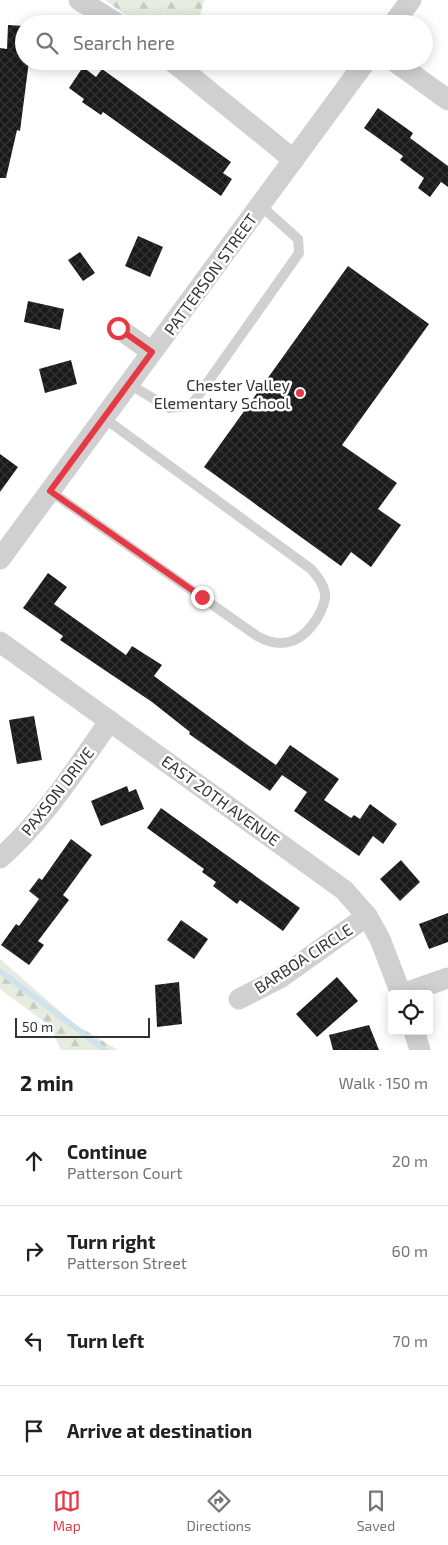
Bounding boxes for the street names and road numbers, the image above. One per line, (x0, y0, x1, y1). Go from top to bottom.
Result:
street label: PATTERSON STREET (160, 210, 260, 338)
street label: PAXSON DRIVE (17, 743, 97, 839)
street label: EAST 20TH AVENUE (158, 751, 284, 849)
street label: BARBOA CIRCLE (250, 919, 356, 997)

